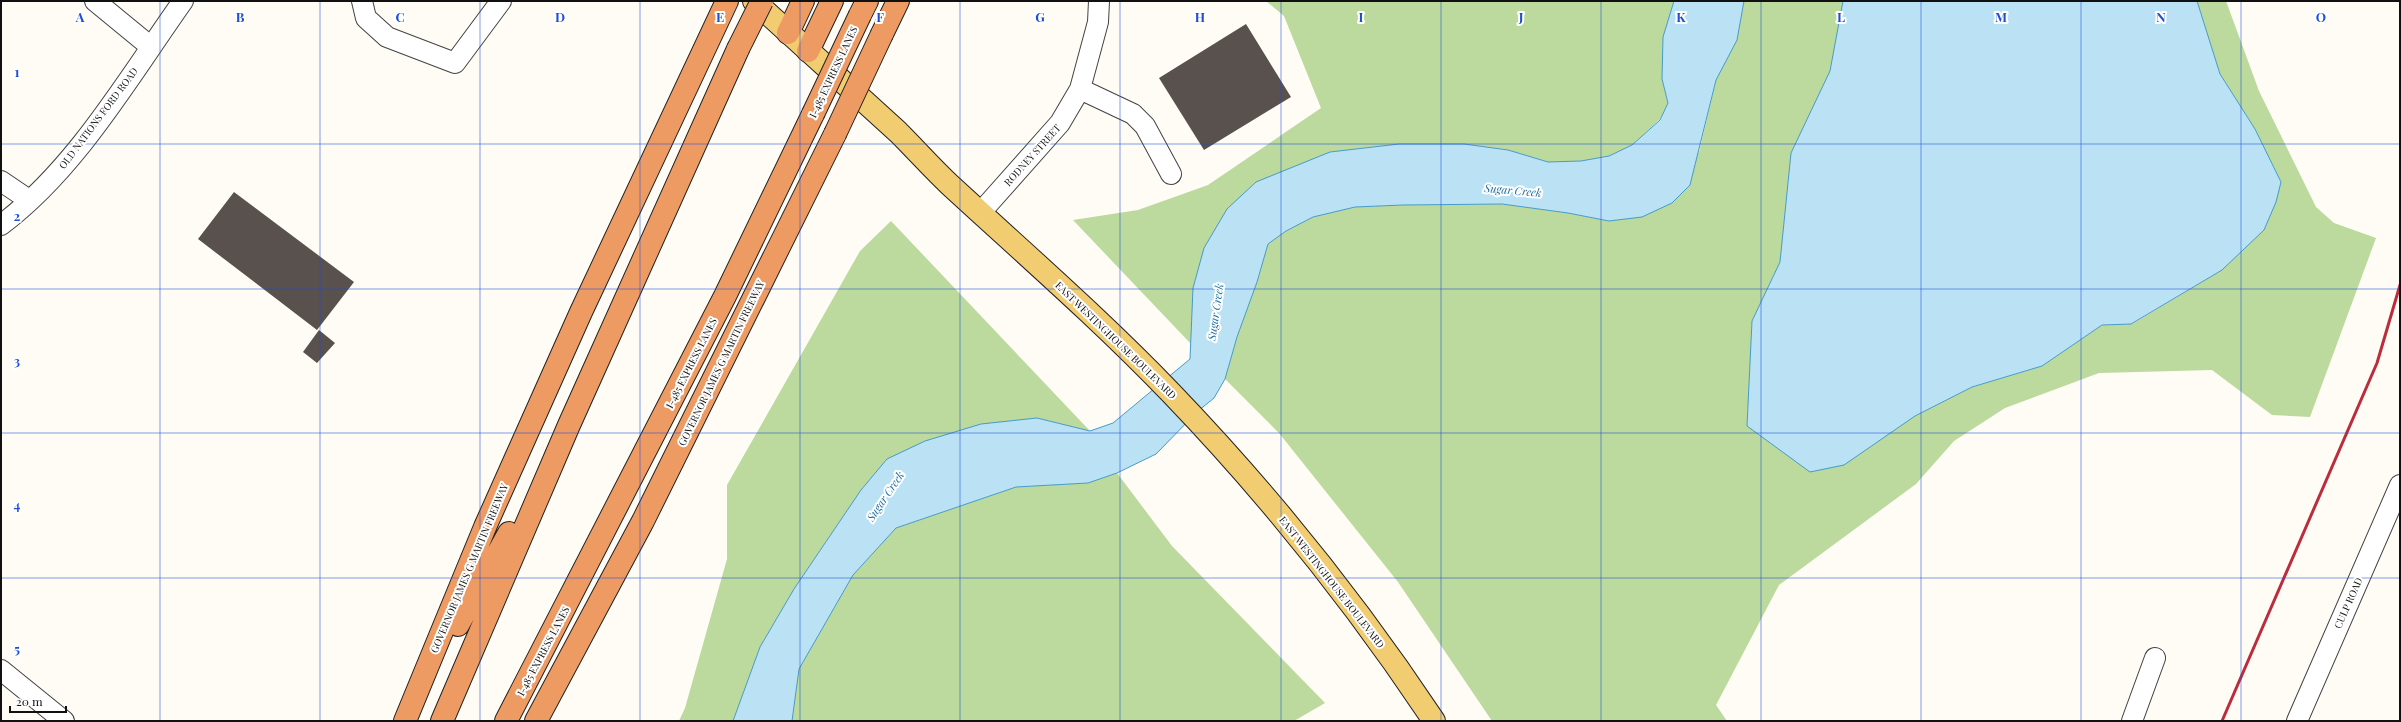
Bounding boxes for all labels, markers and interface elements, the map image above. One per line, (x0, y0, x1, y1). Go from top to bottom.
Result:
text: A (75, 8, 85, 25)
text: B (236, 8, 245, 25)
text: C (395, 8, 405, 25)
text: D (555, 8, 565, 25)
text: E (716, 8, 724, 25)
text: F (876, 8, 884, 25)
text: G (1035, 8, 1045, 25)
text: H (1195, 8, 1205, 25)
text: I (1359, 8, 1364, 25)
text: J (1518, 8, 1524, 25)
text: K (1676, 8, 1686, 25)
text: L (1837, 8, 1845, 25)
text: M (1995, 8, 2007, 25)
text: N (2156, 8, 2166, 25)
text: O (2316, 8, 2326, 25)
street label: I-485 EXPRESS LANES (806, 24, 860, 120)
text: 1 (15, 63, 20, 80)
street label: OLD NATIONS FORD ROAD (55, 64, 141, 172)
street label: RODNEY STREET (1000, 121, 1064, 189)
water label: Sugar Creek (1483, 180, 1543, 200)
text: 2 (14, 207, 21, 224)
street label: GOVERNOR JAMES G MARTIN FREEWAY (675, 278, 767, 448)
street label: EAST WESTINGHOUSE BOULEVARD (1052, 278, 1180, 402)
water label: Sugar Creek (1203, 282, 1226, 342)
street label: I-485 EXPRESS LANES (662, 315, 720, 411)
text: 3 (14, 352, 20, 369)
water label: Sugar Creek (862, 468, 907, 525)
street label: GOVERNOR JAMES G MARTIN FREEWAY (427, 481, 511, 655)
text: 4 (14, 496, 21, 513)
street label: EAST WESTINGHOUSE BOULEVARD (1276, 513, 1388, 651)
street label: CULP ROAD (2330, 575, 2366, 631)
street label: I-485 EXPRESS LANES (513, 604, 573, 698)
text: 5 (14, 640, 20, 657)
scale bar (10, 688, 66, 714)
text: 20 m (16, 693, 43, 709)

